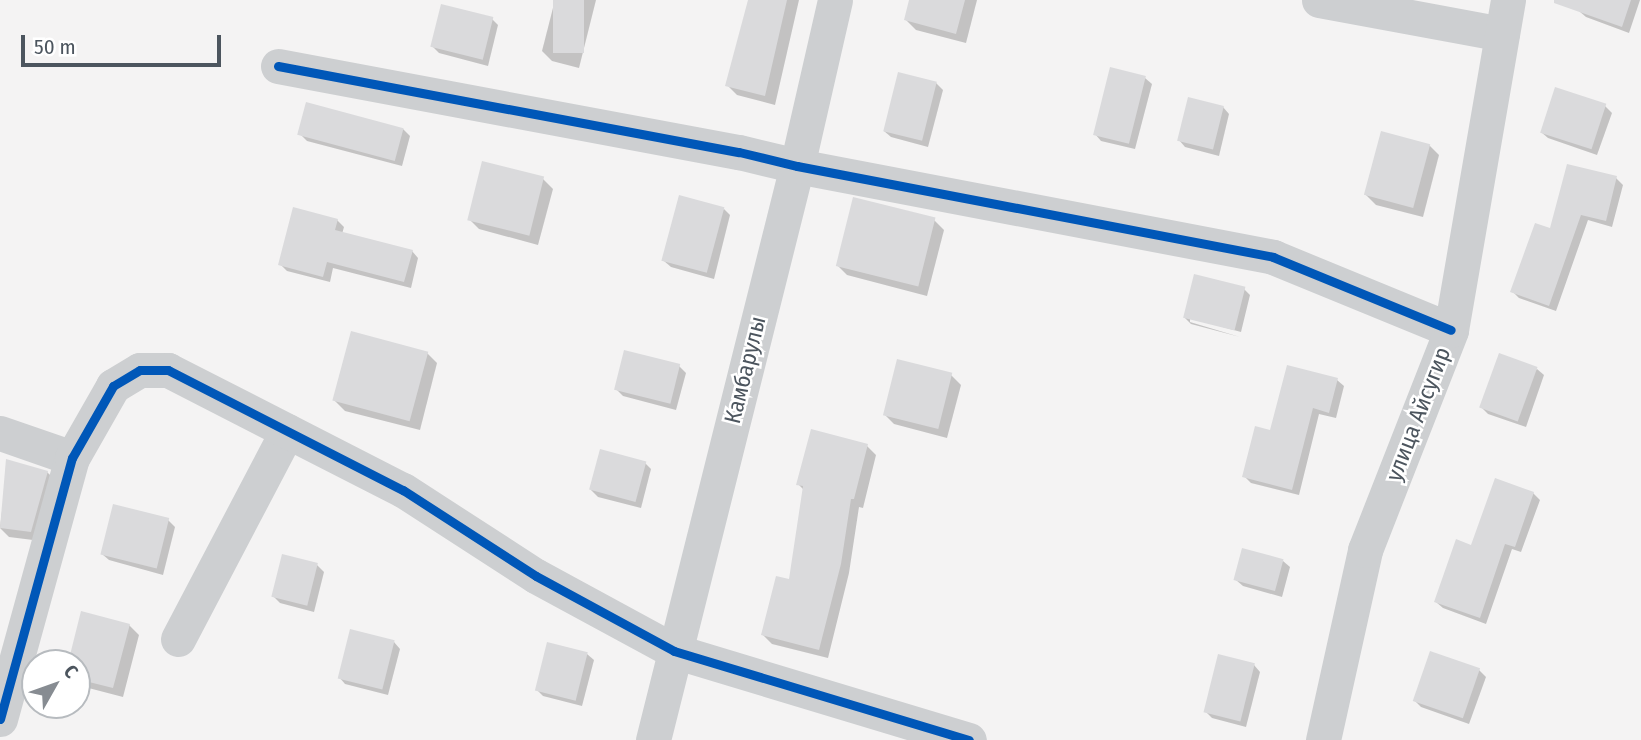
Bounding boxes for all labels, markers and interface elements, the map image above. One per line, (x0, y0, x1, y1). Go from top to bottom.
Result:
scale bar (24, 21, 224, 65)
text: 50 m (34, 34, 76, 60)
street label: Камбарулы (718, 313, 772, 427)
street label: улица Айсугир (1380, 343, 1456, 485)
north arrow (21, 649, 91, 719)
text: С (59, 660, 83, 683)

